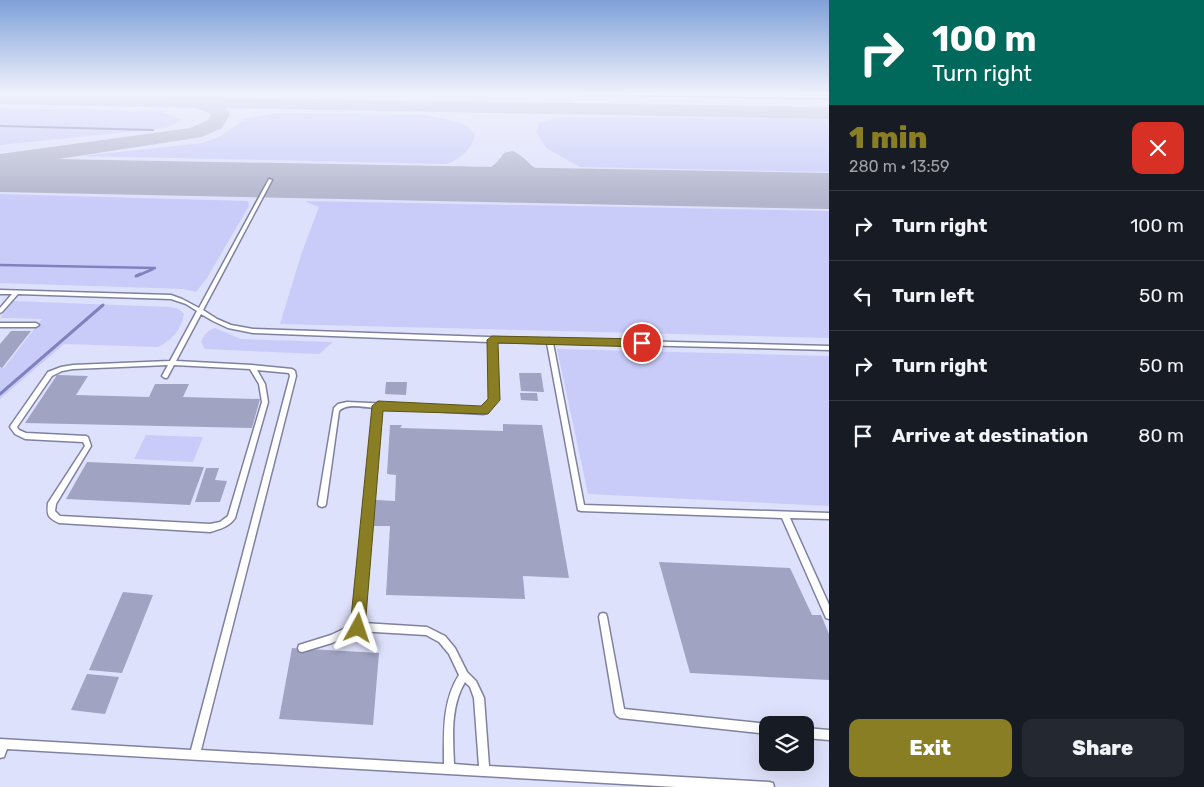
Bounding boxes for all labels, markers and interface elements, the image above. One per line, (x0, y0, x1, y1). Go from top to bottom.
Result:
text: 100 m (932, 18, 1037, 60)
icon: right (849, 20, 914, 85)
text: Turn right (932, 60, 1032, 87)
text: 1 min (849, 120, 927, 156)
button: close (1132, 122, 1184, 174)
text: 280 m · 13:59 (849, 157, 950, 176)
icon: right (849, 212, 877, 240)
text: Turn right (892, 214, 987, 237)
text: 100 m (1130, 214, 1184, 237)
icon: left (849, 282, 877, 310)
text: Turn left (892, 284, 974, 307)
text: 50 m (1139, 284, 1184, 307)
pin (621, 322, 663, 364)
icon: arrive (628, 329, 656, 357)
icon: right (849, 352, 877, 380)
text: Turn right (892, 354, 987, 377)
text: 50 m (1139, 354, 1184, 377)
icon: arrive (849, 422, 877, 450)
text: Arrive at destination (892, 424, 1088, 447)
text: 80 m (1138, 424, 1184, 447)
position arrow (331, 601, 383, 653)
map controls (759, 716, 814, 771)
button: layers (759, 716, 814, 771)
button: Exit (849, 719, 1012, 777)
button: Share (1022, 719, 1184, 777)

